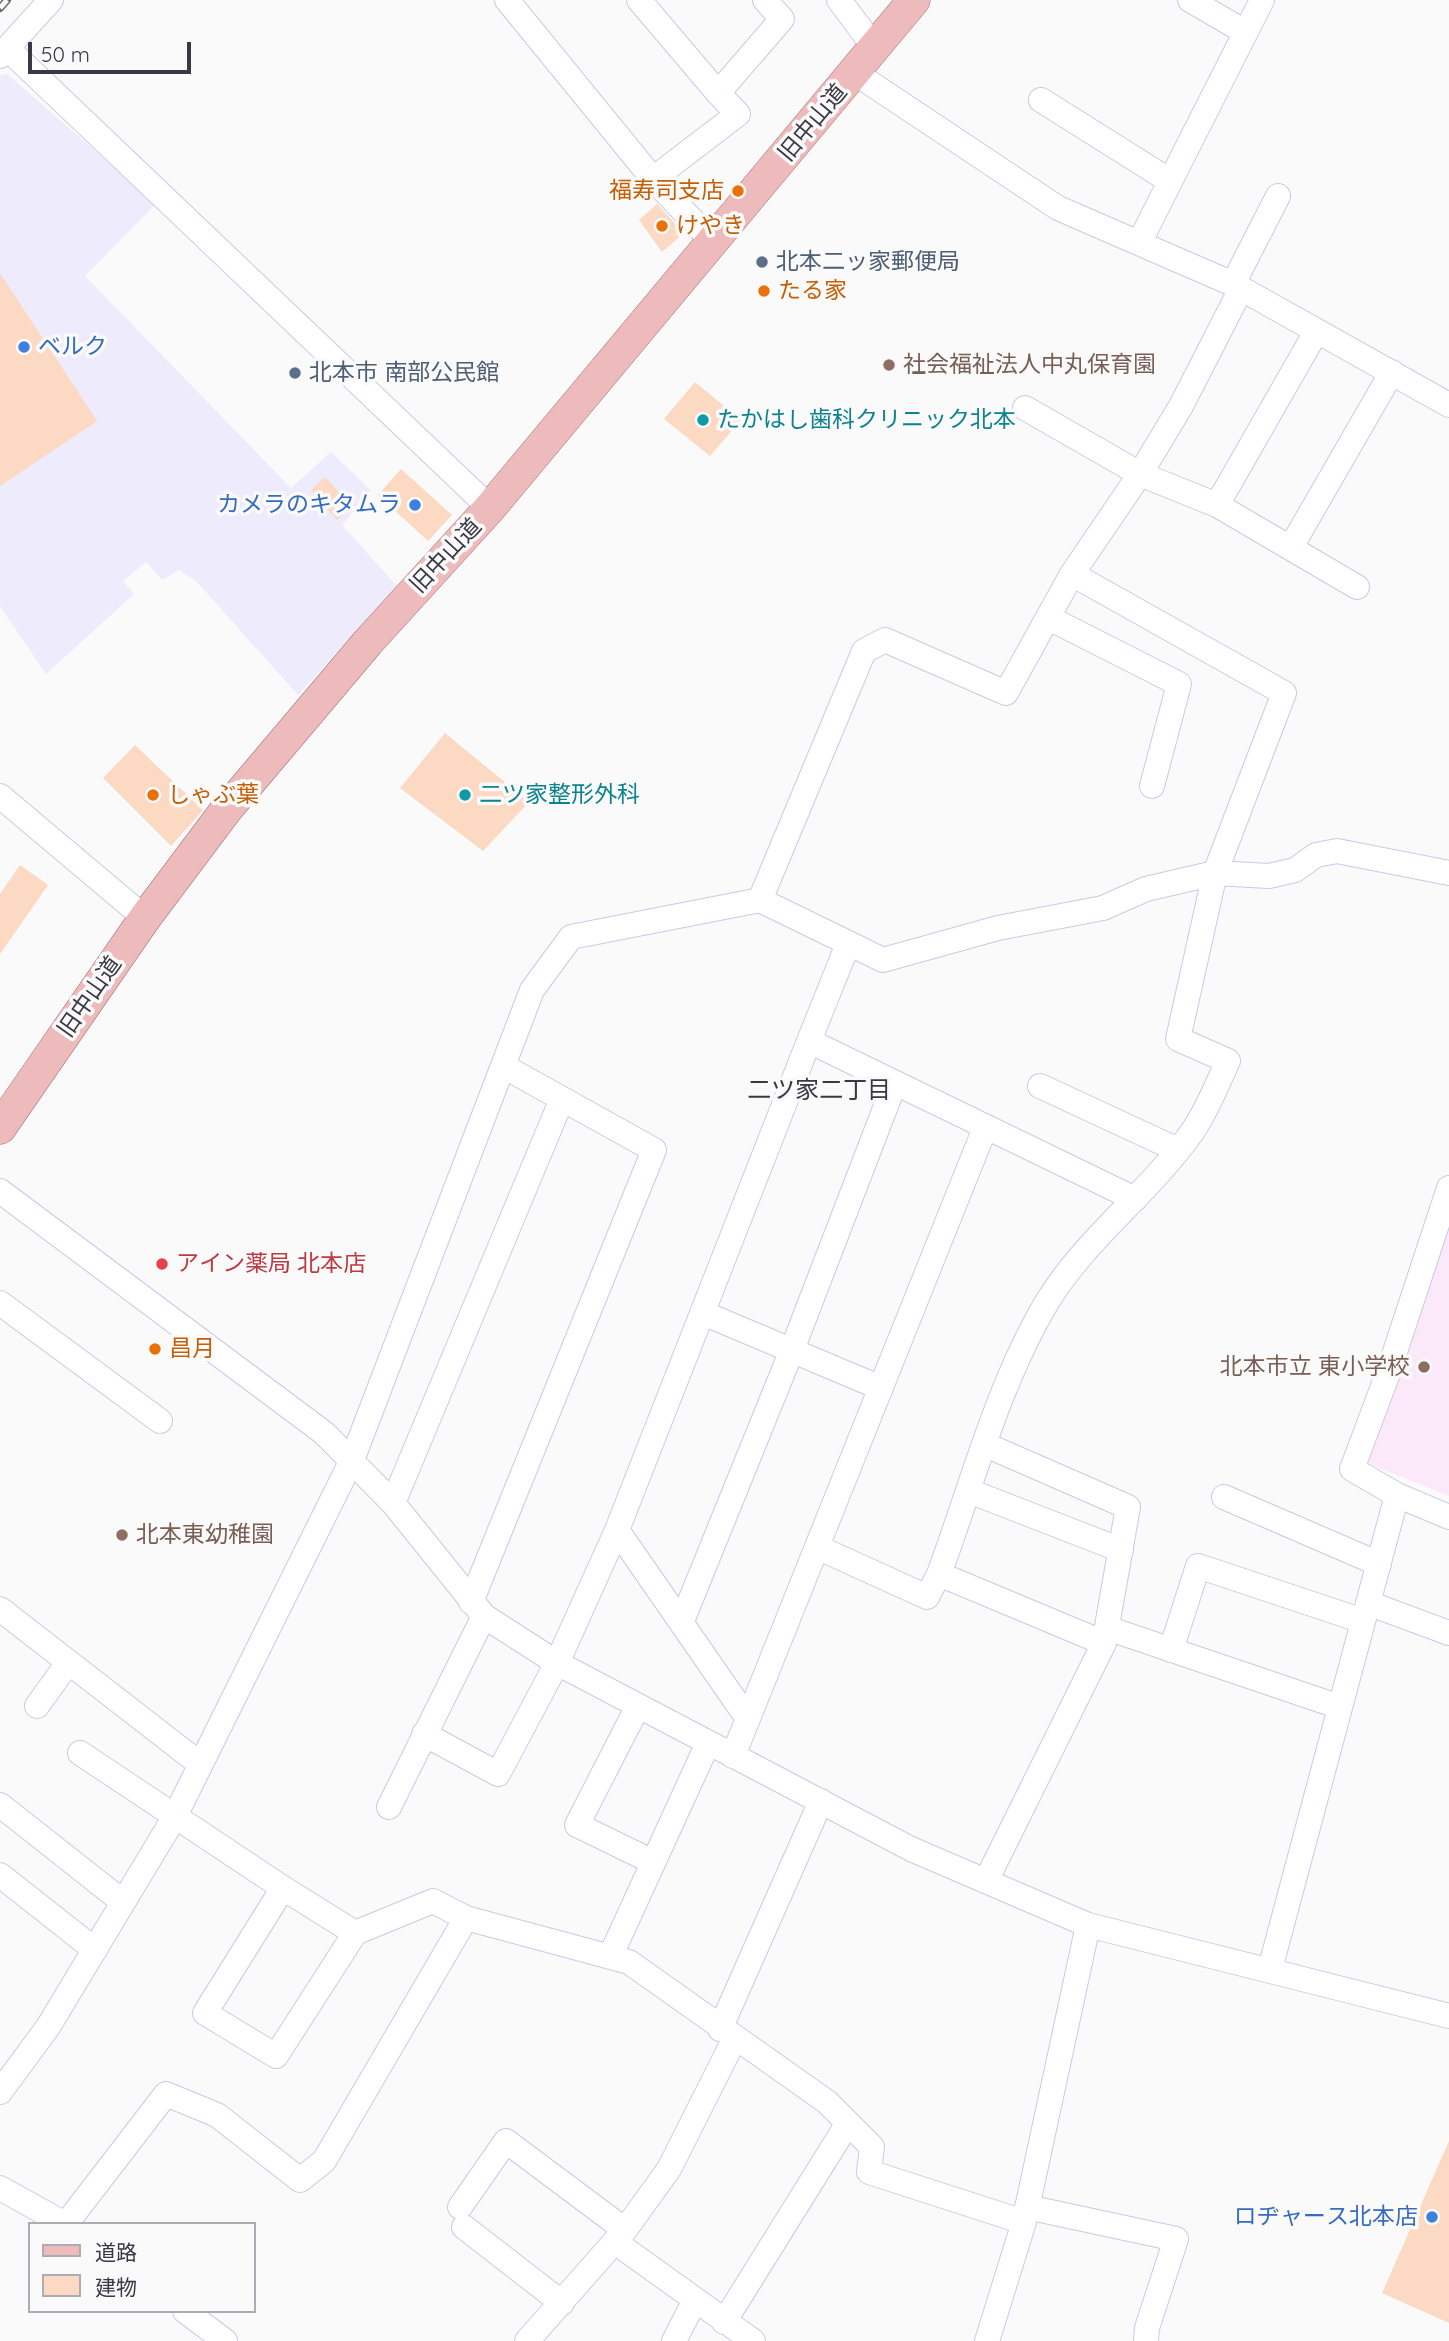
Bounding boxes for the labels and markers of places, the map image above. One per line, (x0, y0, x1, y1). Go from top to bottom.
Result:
place label: 福寿司支店 (609, 177, 724, 205)
marker: 福寿司支店 (730, 183, 746, 199)
place label: けやき (676, 212, 745, 240)
marker: けやき (654, 218, 670, 234)
place label: 北本二ッ家郵便局 (776, 248, 960, 276)
marker: 北本二ッ家郵便局 (754, 254, 770, 270)
place label: たる家 (778, 277, 847, 305)
marker: たる家 (756, 283, 772, 299)
place label: ベルク (38, 333, 107, 361)
marker: ベルク (16, 339, 32, 355)
place label: 社会福祉法人中丸保育園 (903, 351, 1156, 379)
marker: 社会福祉法人中丸保育園 (881, 357, 897, 373)
place label: 北本市 南部公民館 (309, 359, 499, 387)
marker: 北本市 南部公民館 (287, 365, 303, 381)
place label: たかはし歯科クリニック北本 (717, 406, 1016, 434)
marker: たかはし歯科クリニック北本 (695, 412, 711, 428)
place label: カメラのキタムラ (217, 491, 401, 519)
marker: カメラのキタムラ (407, 497, 423, 513)
place label: しゃぶ葉 (167, 781, 259, 809)
place label: 二ツ家整形外科 (479, 781, 640, 809)
marker: しゃぶ葉 (145, 787, 161, 803)
marker: 二ツ家整形外科 (457, 787, 473, 803)
place label: アイン薬局 北本店 (176, 1250, 366, 1278)
marker: アイン薬局 北本店 (154, 1256, 170, 1272)
place label: 昌月 (169, 1335, 215, 1363)
marker: 昌月 (147, 1341, 163, 1357)
place label: 北本市立 東小学校 (1220, 1353, 1410, 1381)
marker: 北本市立 東小学校 (1416, 1359, 1432, 1375)
place label: 北本東幼稚園 (136, 1521, 274, 1549)
marker: 北本東幼稚園 (114, 1527, 130, 1543)
place label: ロヂャース北本店 (1234, 2203, 1418, 2231)
marker: ロヂャース北本店 (1424, 2209, 1440, 2225)

